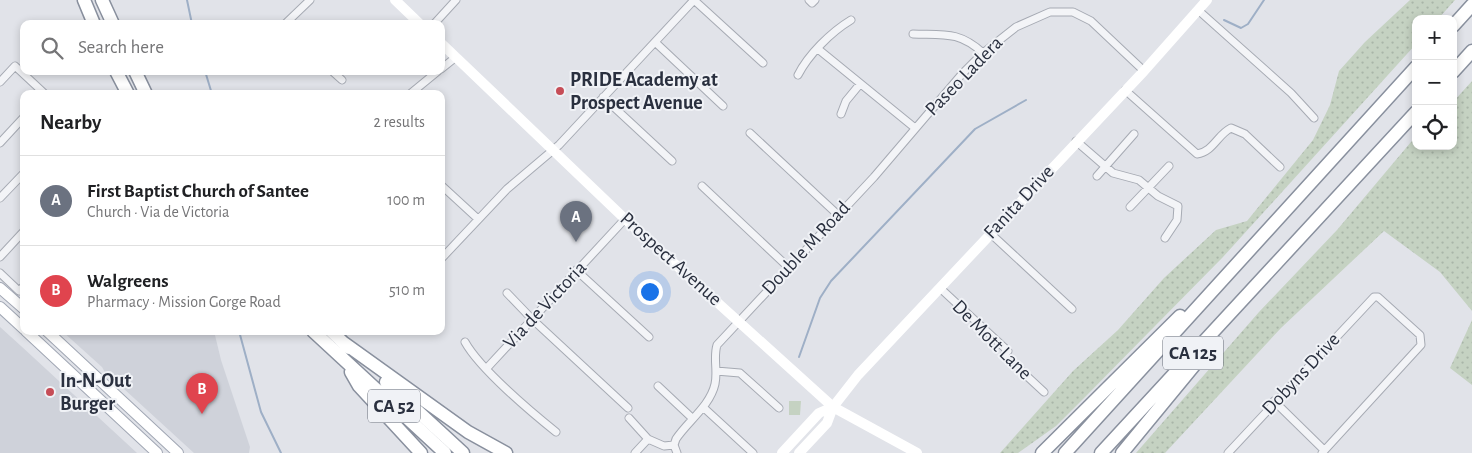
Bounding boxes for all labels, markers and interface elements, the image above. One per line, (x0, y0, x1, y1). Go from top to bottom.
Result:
map controls (1412, 15, 1457, 150)
button: + (1412, 15, 1457, 60)
search box (20, 20, 445, 75)
street label: Paseo Ladera (922, 33, 1006, 119)
icon: search (38, 34, 66, 62)
text: Search here (78, 38, 164, 57)
button: − (1412, 60, 1457, 105)
place label: PRIDE Academy at Prospect Avenue (570, 70, 718, 113)
marker: PRIDE Academy at Prospect Avenue (554, 85, 566, 97)
button: locate (1412, 105, 1457, 150)
text: Nearby (40, 112, 101, 133)
text: 2 results (373, 114, 425, 130)
street label: Fanita Drive (980, 161, 1058, 243)
text: First Baptist Church of Santee (87, 182, 309, 201)
text: A (51, 192, 61, 208)
text: 100 m (387, 192, 425, 208)
street label: Double M Road (758, 197, 854, 299)
pin: A (560, 201, 592, 242)
text: Church · Via de Victoria (87, 204, 230, 220)
street label: Prospect Avenue (616, 208, 726, 310)
street label: Via de Victoria (500, 257, 590, 353)
text: Walgreens (87, 272, 169, 291)
your location (637, 279, 663, 305)
text: B (51, 282, 61, 298)
text: 510 m (389, 282, 425, 298)
text: Pharmacy · Mission Gorge Road (87, 294, 281, 310)
street label: De Mott Lane (948, 296, 1036, 384)
street label: Dobyns Drive (1258, 329, 1344, 419)
road number: CA 125 (1163, 336, 1223, 369)
place label: In-N-Out Burger (60, 371, 132, 414)
pin: B (186, 373, 218, 414)
marker: In-N-Out Burger (44, 386, 56, 398)
road number: CA 52 (368, 390, 420, 422)

